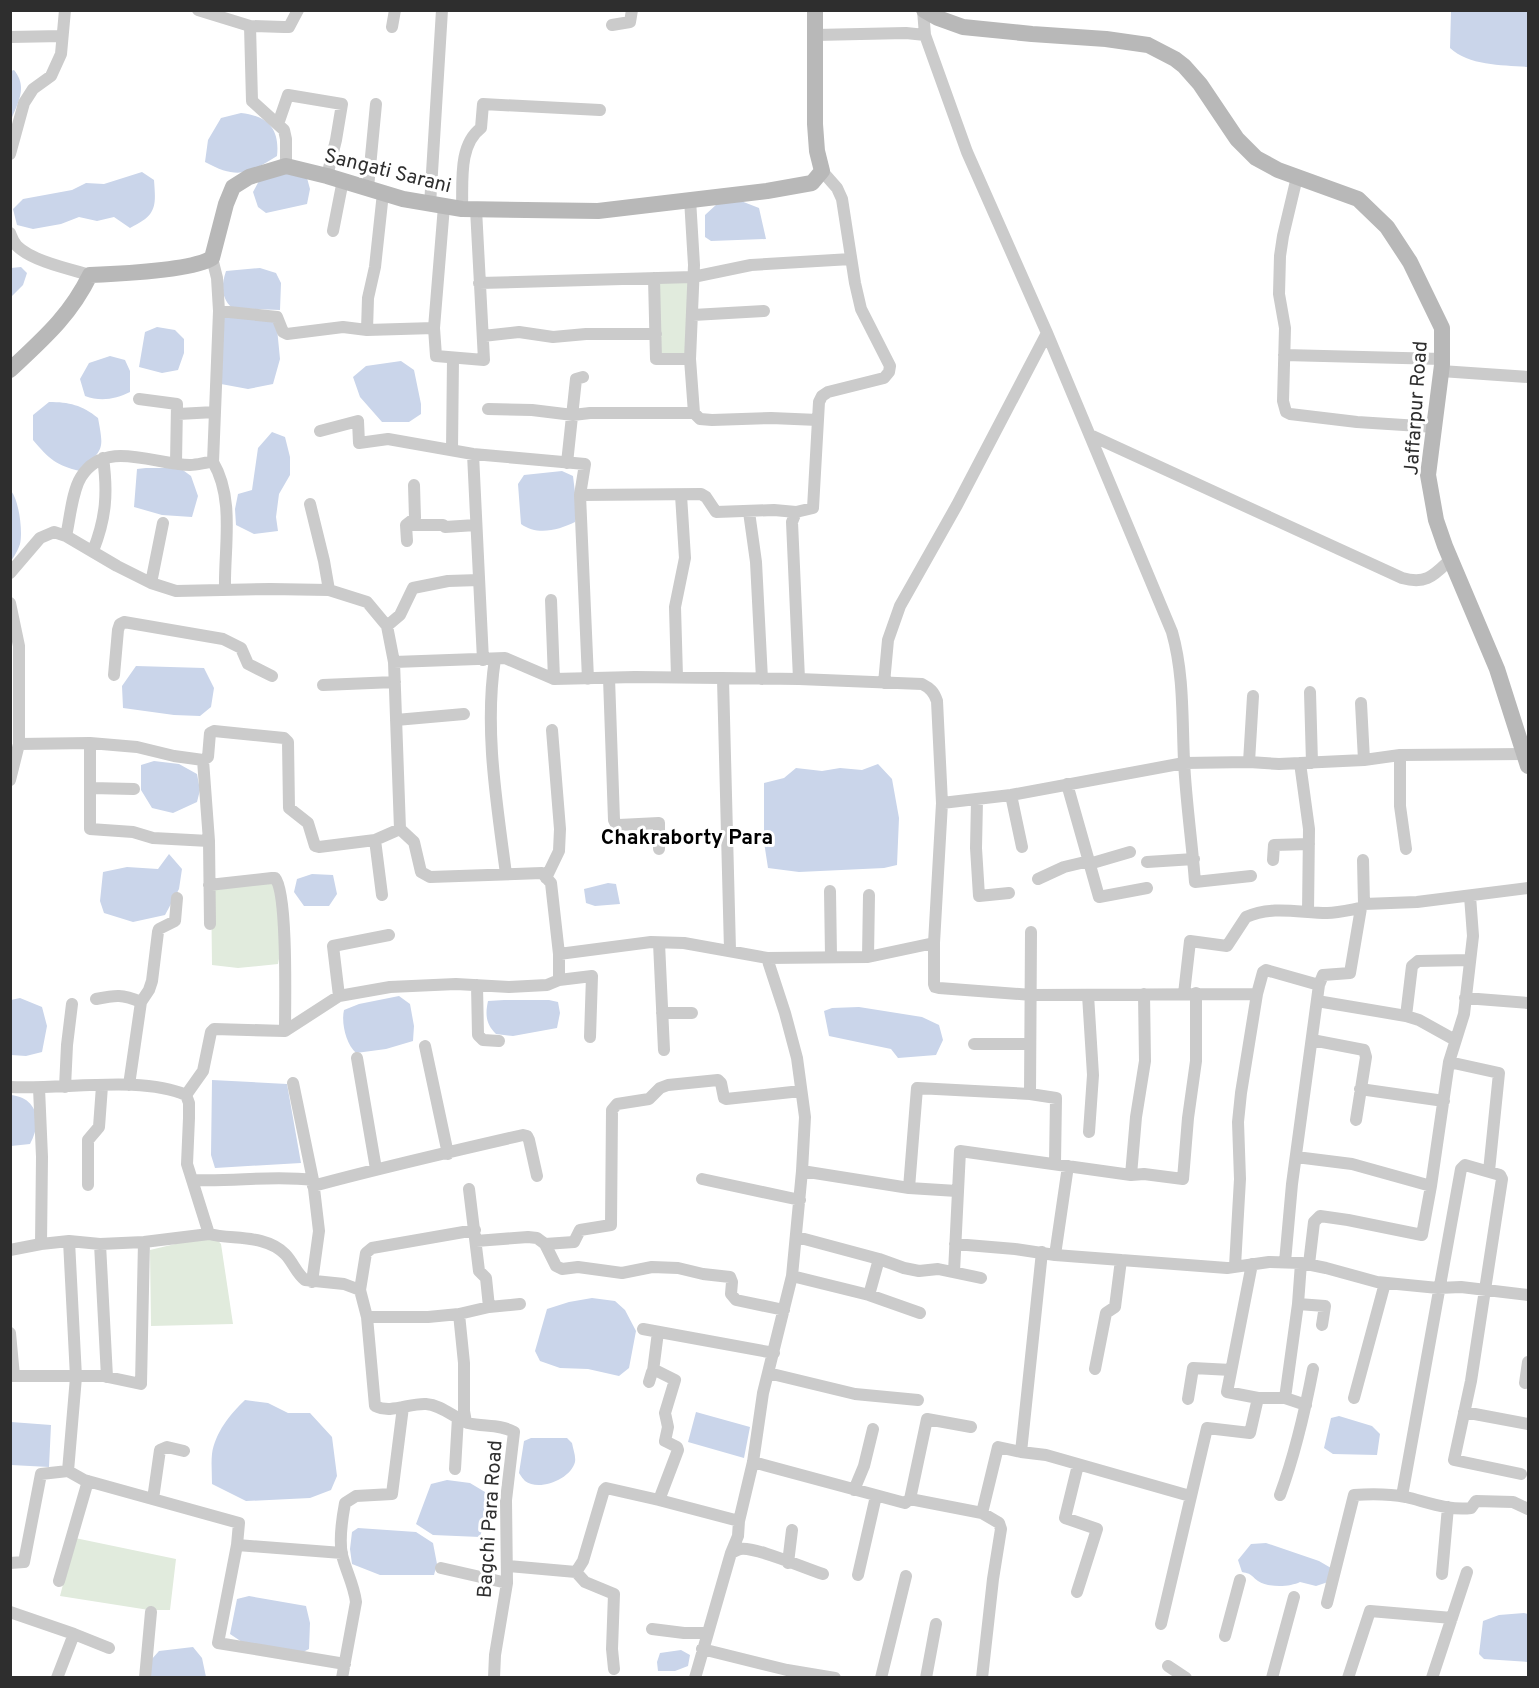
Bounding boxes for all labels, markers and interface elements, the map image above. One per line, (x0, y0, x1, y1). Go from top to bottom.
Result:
street label: Sangati Sarani (321, 144, 454, 200)
street label: Jaffarpur Road (1399, 340, 1435, 476)
district label: Chakraborty Para (601, 825, 773, 852)
street label: Bagchi Para Road (473, 1439, 509, 1599)

